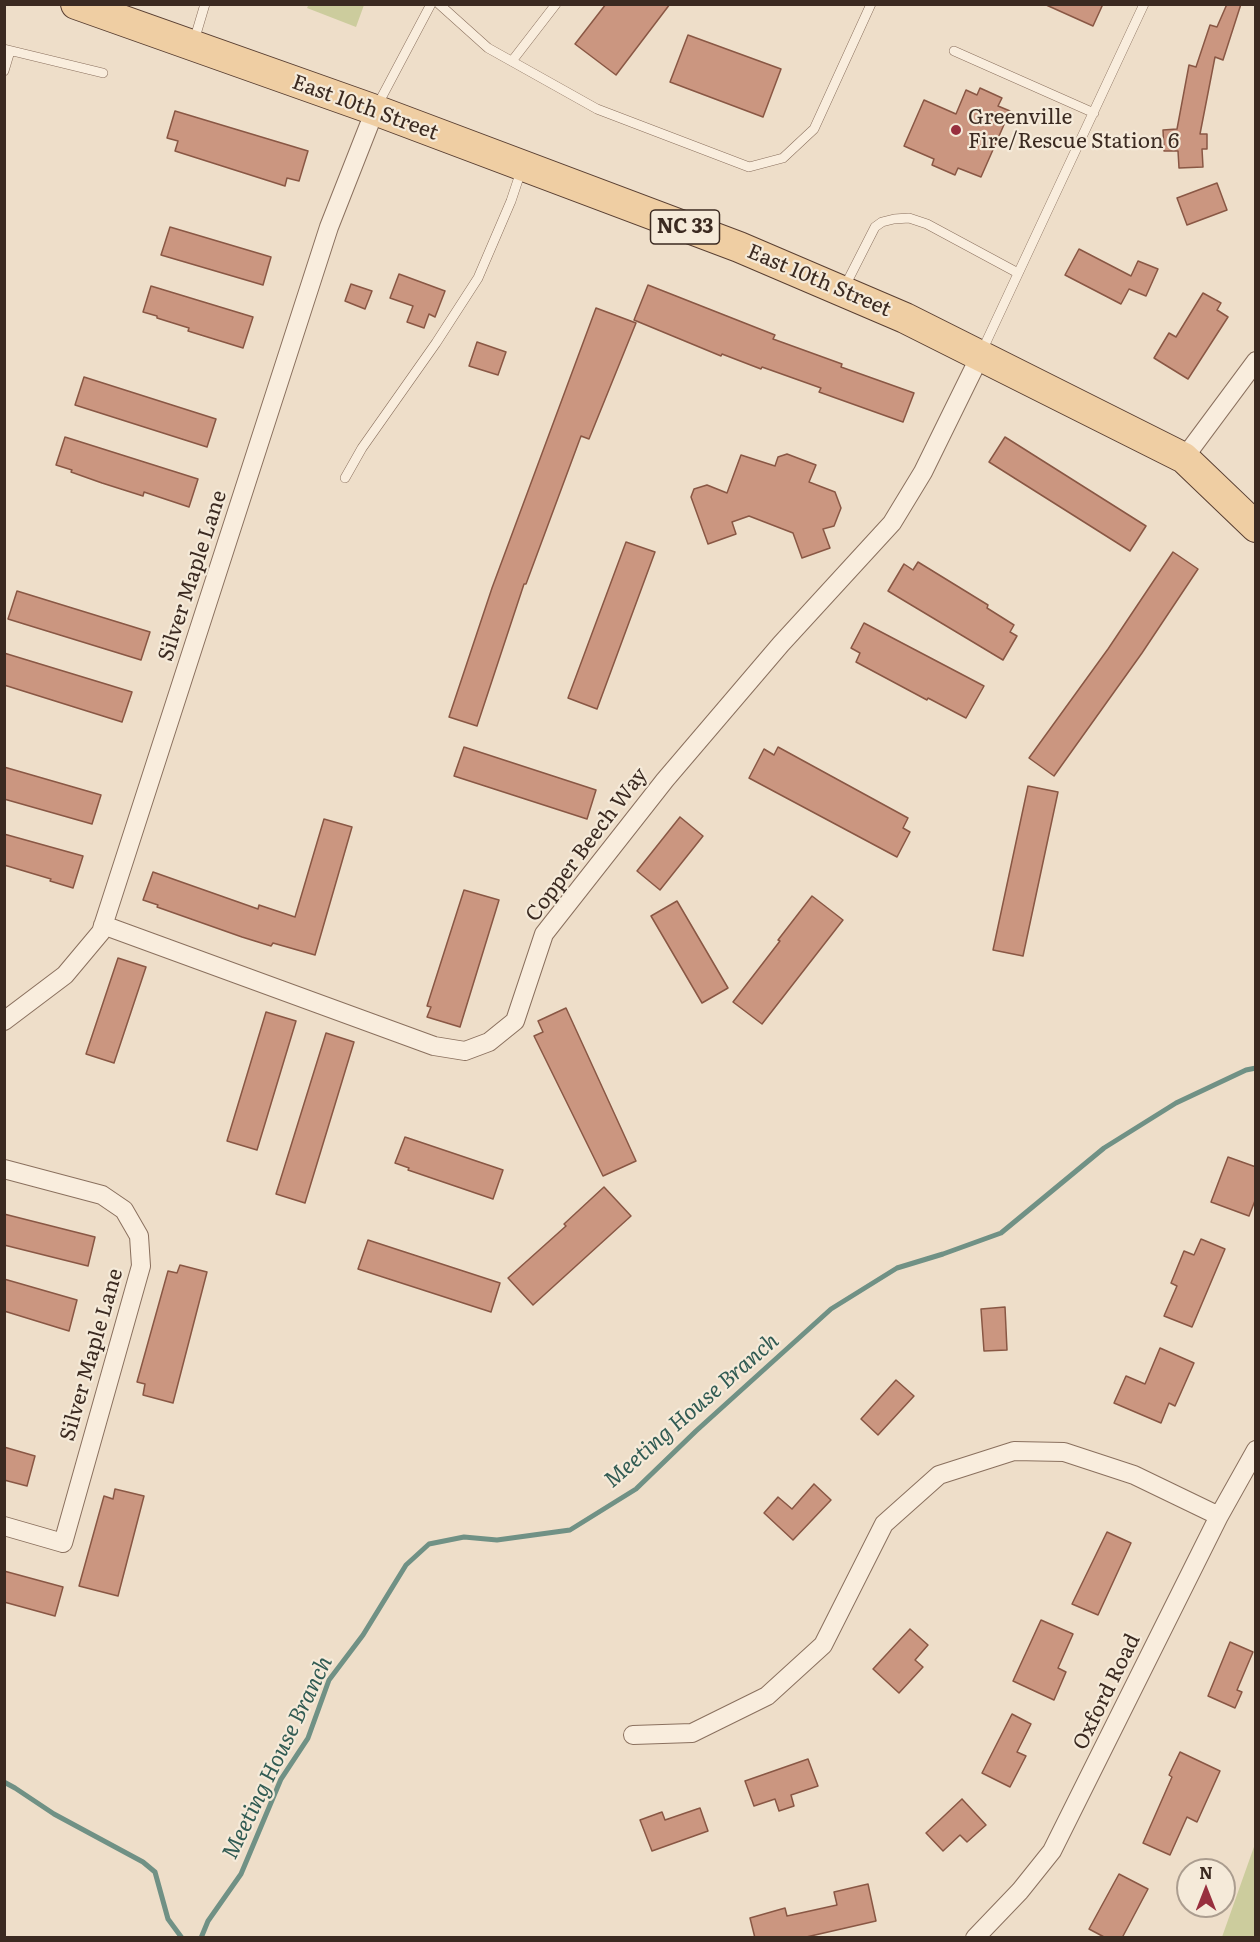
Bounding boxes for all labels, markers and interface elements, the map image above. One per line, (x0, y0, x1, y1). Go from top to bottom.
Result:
street label: East 10th Street (288, 70, 442, 146)
place label: Greenville Fire/Rescue Station 6 (968, 105, 1179, 155)
marker: Greenville Fire/Rescue Station 6 (949, 123, 963, 137)
road number: NC 33 (650, 210, 720, 244)
street label: East 10th Street (743, 239, 895, 323)
street label: Silver Maple Lane (153, 487, 233, 665)
street label: Copper Beech Way (521, 763, 653, 927)
street label: Silver Maple Lane (55, 1266, 129, 1444)
water label: Meeting House Branch (599, 1328, 785, 1494)
street label: Oxford Road (1068, 1630, 1146, 1754)
water label: Meeting House Branch (217, 1652, 339, 1864)
north arrow (1176, 1858, 1236, 1918)
text: N (1199, 1860, 1213, 1884)

